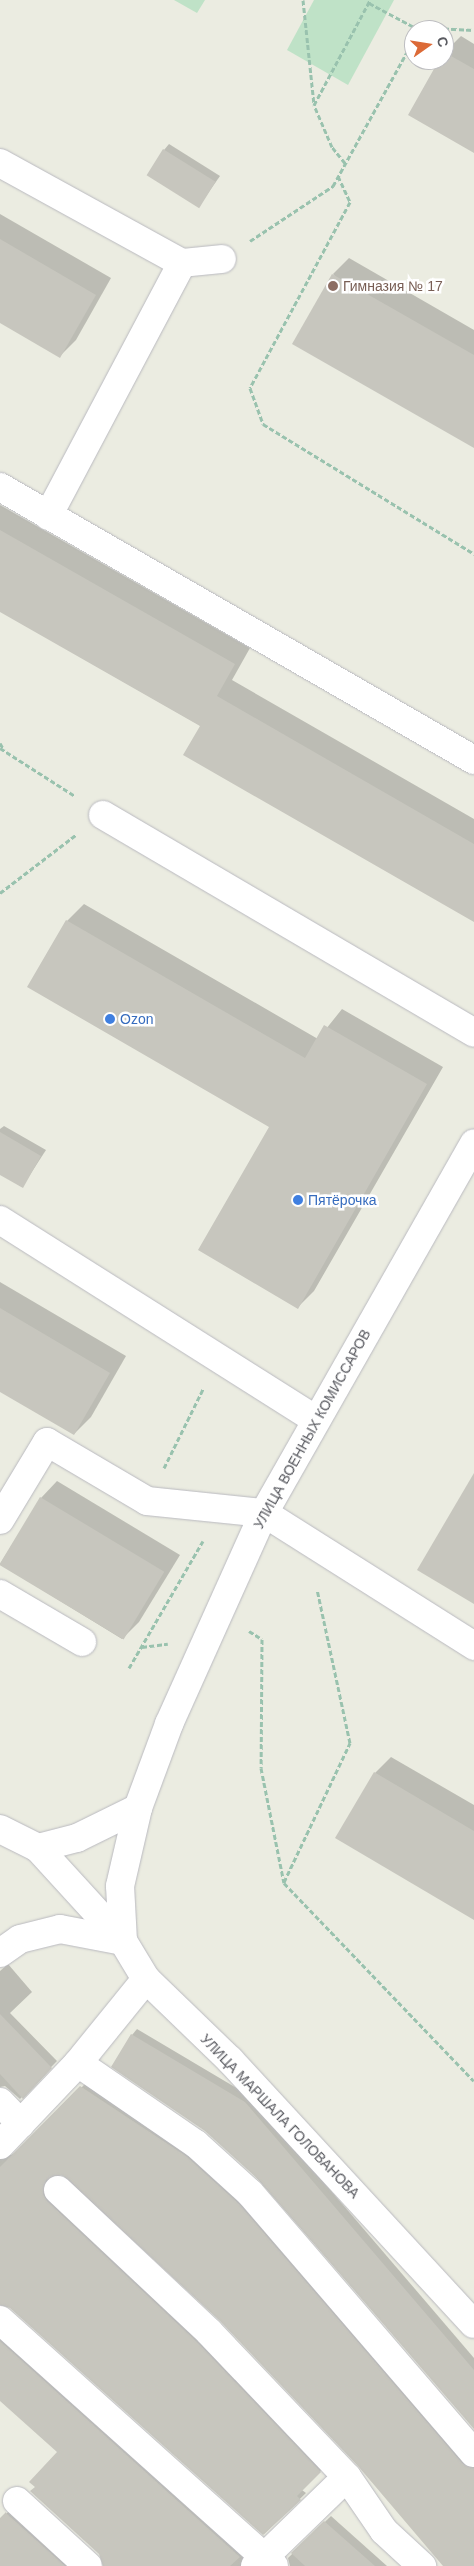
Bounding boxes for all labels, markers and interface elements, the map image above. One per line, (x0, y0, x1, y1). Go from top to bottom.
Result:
north arrow (404, 20, 454, 70)
text: С (434, 35, 452, 49)
place label: Гимназия № 17 (343, 278, 443, 294)
marker: Гимназия № 17 (327, 280, 339, 292)
place label: Ozon (120, 1011, 153, 1027)
marker: Ozon (104, 1013, 116, 1025)
place label: Пятёрочка (308, 1192, 377, 1208)
marker: Пятёрочка (292, 1194, 304, 1206)
street label: УЛИЦА ВОЕННЫХ КОМИССАРОВ (250, 1326, 374, 1532)
street label: УЛИЦА МАРШАЛА ГОЛОВАНОВА (197, 2030, 363, 2202)

